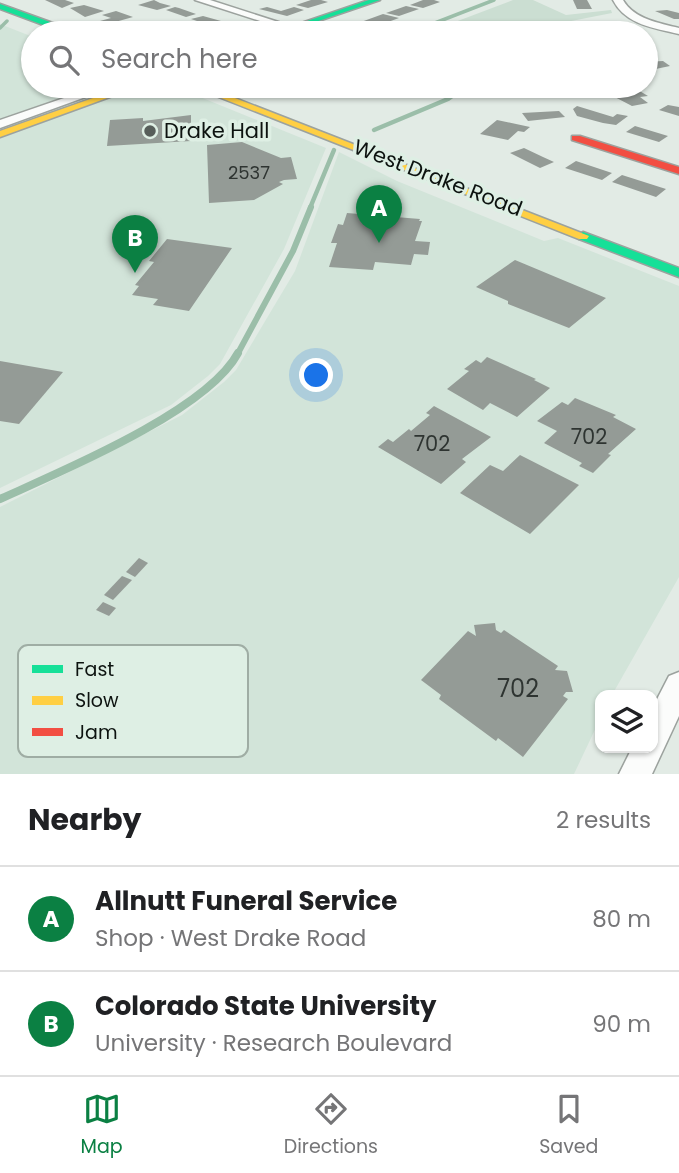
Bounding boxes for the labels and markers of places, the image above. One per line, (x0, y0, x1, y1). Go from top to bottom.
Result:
place label: Drake Hall (164, 116, 269, 145)
marker: Drake Hall (142, 123, 158, 139)
pin: A (356, 185, 402, 243)
pin: B (112, 215, 158, 273)

